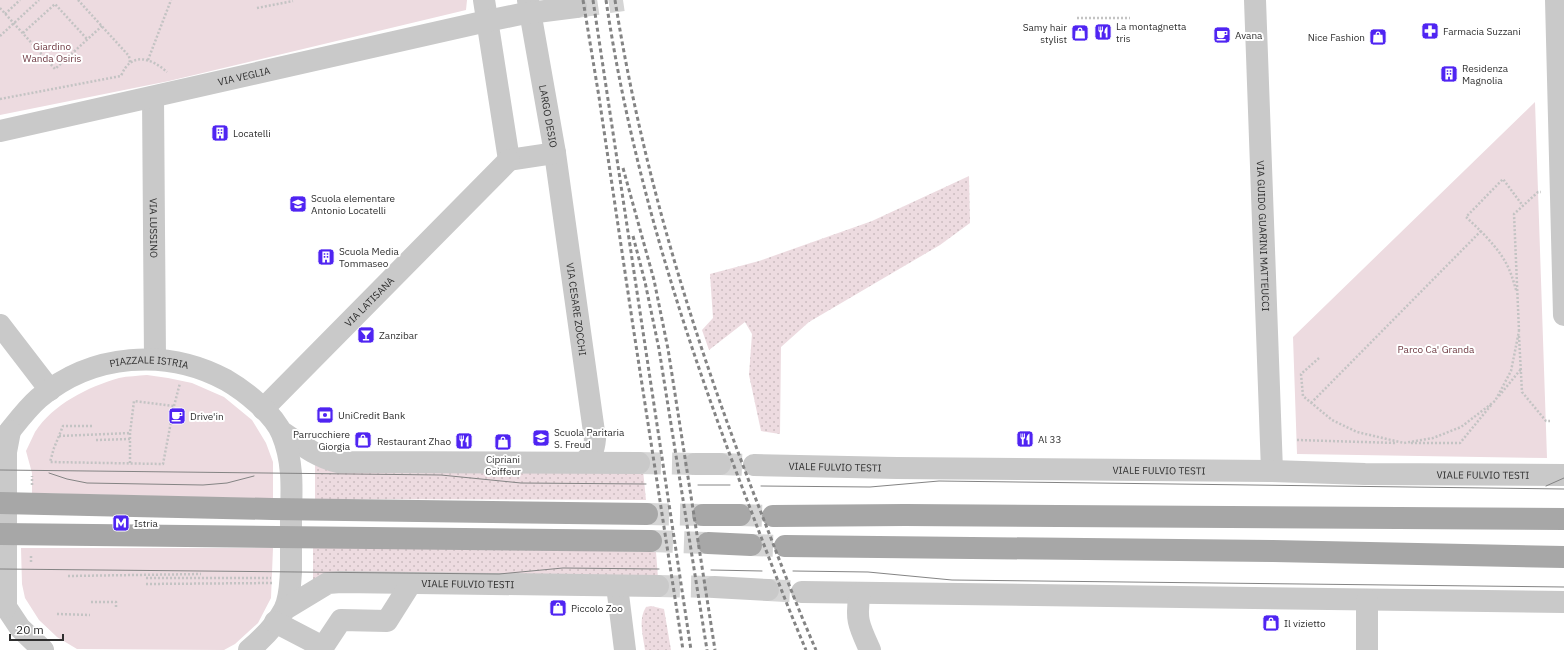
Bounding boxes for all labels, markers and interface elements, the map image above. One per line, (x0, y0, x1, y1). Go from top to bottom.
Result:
place label: La montagnetta tris (1116, 20, 1187, 45)
place label: Samy hair stylist (1023, 21, 1067, 46)
pharmacy icon: Farmacia Suzzani (1420, 21, 1440, 41)
restaurant icon: La montagnetta tris (1093, 22, 1113, 42)
shop icon: Samy hair stylist (1070, 23, 1090, 43)
cafe icon: Avana (1212, 25, 1232, 45)
place label: Farmacia Suzzani (1443, 25, 1521, 38)
shop icon: Nice Fashion (1368, 27, 1388, 47)
place label: Avana (1235, 29, 1263, 42)
place label: Nice Fashion (1308, 31, 1365, 44)
park label: Giardino Wanda Osiris (23, 40, 82, 65)
place label: Residenza Magnolia (1462, 62, 1509, 87)
street label: VIA VEGLIA (217, 64, 272, 89)
building icon: Residenza Magnolia (1439, 64, 1459, 84)
street label: LARGO DESIO (536, 84, 560, 149)
building icon: Locatelli (210, 123, 230, 143)
place label: Locatelli (233, 127, 271, 140)
street label: VIA GUIDO GUARINI MATTEUCCI (1254, 160, 1272, 312)
place label: Scuola elementare Antonio Locatelli (311, 192, 396, 217)
school or university icon: Scuola elementare Antonio Locatelli (288, 194, 308, 214)
street label: VIA LUSSINO (147, 198, 160, 258)
place label: Scuola Media Tommaseo (339, 245, 399, 270)
building icon: Scuola Media Tommaseo (316, 247, 336, 267)
street label: VIA CESARE ZOCCHI (563, 262, 589, 357)
street label: VIA LATISANA (342, 274, 397, 330)
bar icon: Zanzibar (356, 325, 376, 345)
place label: Zanzibar (379, 329, 418, 342)
park label: Parco Ca' Granda (1398, 343, 1475, 356)
street label: PIAZZALE ISTRIA (108, 353, 191, 372)
bank icon: UniCredit Bank (315, 405, 335, 425)
cafe icon: Drive'in (167, 406, 187, 426)
place label: UniCredit Bank (338, 409, 406, 422)
place label: Drive'in (190, 410, 224, 423)
place label: Scuola Paritaria S. Freud (554, 426, 625, 451)
place label: Parrucchiere Giorgia (293, 428, 351, 453)
school or university icon: Scuola Paritaria S. Freud (531, 428, 551, 448)
restaurant icon: Al 33 (1015, 429, 1035, 449)
shop icon: Parrucchiere Giorgia (353, 430, 373, 450)
restaurant icon: Restaurant Zhao (454, 431, 474, 451)
shop icon: Cipriani Coiffeur (493, 432, 513, 452)
place label: Al 33 (1038, 433, 1062, 446)
place label: Restaurant Zhao (377, 435, 451, 448)
place label: Cipriani Coiffeur (485, 453, 521, 478)
street label: VIALE FULVIO TESTI (788, 460, 882, 475)
street label: VIALE FULVIO TESTI (1112, 464, 1206, 477)
street label: VIALE FULVIO TESTI (1436, 468, 1529, 482)
metro station icon: Istria (111, 513, 131, 533)
place label: Istria (134, 517, 158, 530)
street label: VIALE FULVIO TESTI (421, 577, 514, 591)
shop icon: Piccolo Zoo (548, 598, 568, 618)
place label: Piccolo Zoo (571, 602, 623, 615)
shop icon: Il vizietto (1261, 613, 1281, 633)
scale bar (10, 616, 63, 642)
place label: Il vizietto (1284, 617, 1326, 630)
text: 20 m (16, 622, 44, 637)

